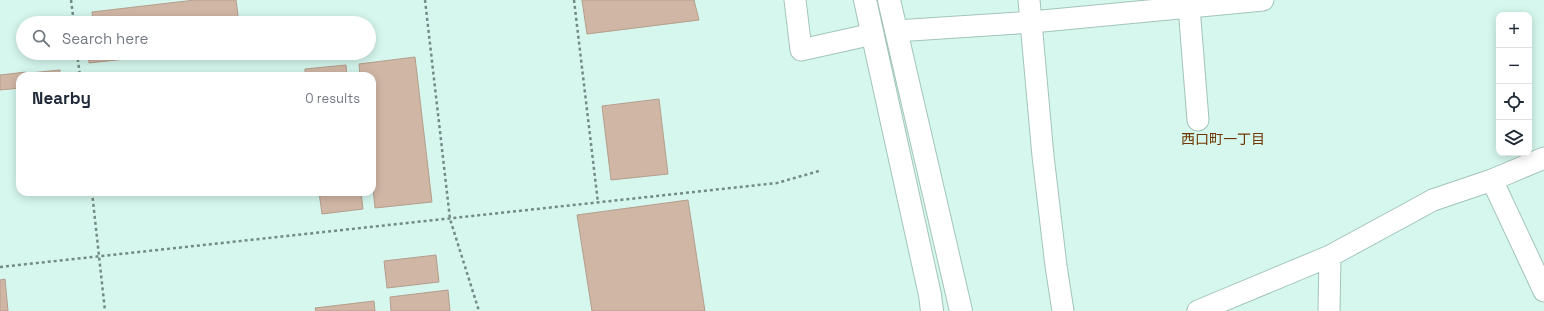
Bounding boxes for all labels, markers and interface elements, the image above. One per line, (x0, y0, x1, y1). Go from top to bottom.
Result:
map controls (1496, 12, 1532, 156)
button: + (1496, 12, 1532, 48)
search box (16, 16, 376, 60)
icon: search (30, 27, 52, 49)
text: Search here (62, 29, 148, 48)
button: − (1496, 48, 1532, 84)
button: locate (1496, 84, 1532, 120)
text: Nearby (32, 87, 91, 109)
text: 0 results (305, 90, 360, 107)
button: layers (1496, 120, 1532, 156)
district label: 西口町一丁目 (1181, 130, 1265, 148)

